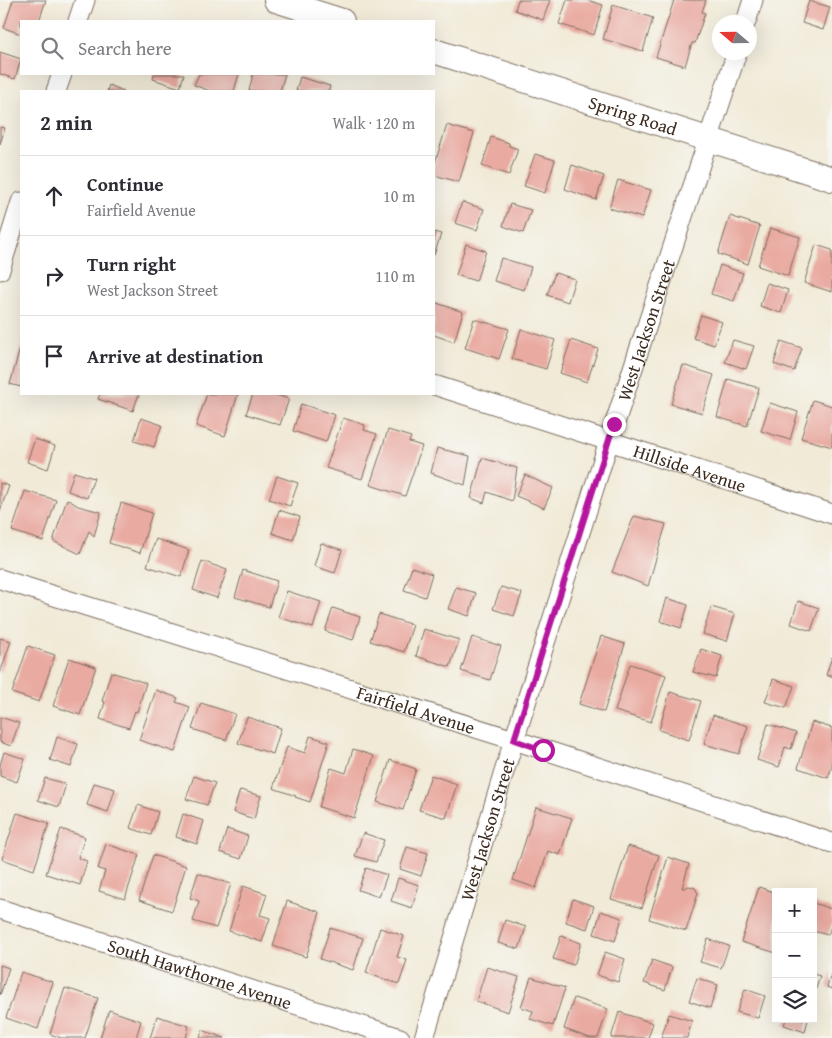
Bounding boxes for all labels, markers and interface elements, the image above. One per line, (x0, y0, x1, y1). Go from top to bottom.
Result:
north arrow (712, 15, 757, 60)
search box (20, 20, 435, 75)
icon: search (38, 34, 66, 62)
text: Search here (78, 34, 172, 62)
street label: Spring Road (585, 88, 681, 142)
text: 2 min (40, 107, 92, 138)
text: Walk · 120 m (332, 111, 415, 135)
text: Continue (87, 170, 164, 198)
icon: ahead (40, 182, 68, 210)
text: 10 m (383, 184, 415, 208)
text: Fairfield Avenue (87, 198, 196, 222)
text: Turn right (87, 250, 176, 278)
street label: West Jackson Street (610, 255, 682, 404)
icon: right (40, 262, 68, 290)
text: 110 m (375, 264, 415, 288)
text: West Jackson Street (87, 278, 218, 302)
icon: arrive (40, 342, 68, 370)
text: Arrive at destination (87, 342, 263, 370)
route end (603, 413, 626, 436)
street label: Hillside Avenue (630, 437, 750, 499)
street label: Fairfield Avenue (354, 678, 478, 740)
route start (532, 739, 555, 762)
street label: West Jackson Street (453, 754, 521, 904)
map controls (772, 888, 817, 1023)
button: + (772, 888, 817, 933)
street label: South Hawthorne Avenue (104, 931, 295, 1016)
button: − (772, 933, 817, 978)
button: layers (772, 978, 817, 1023)

